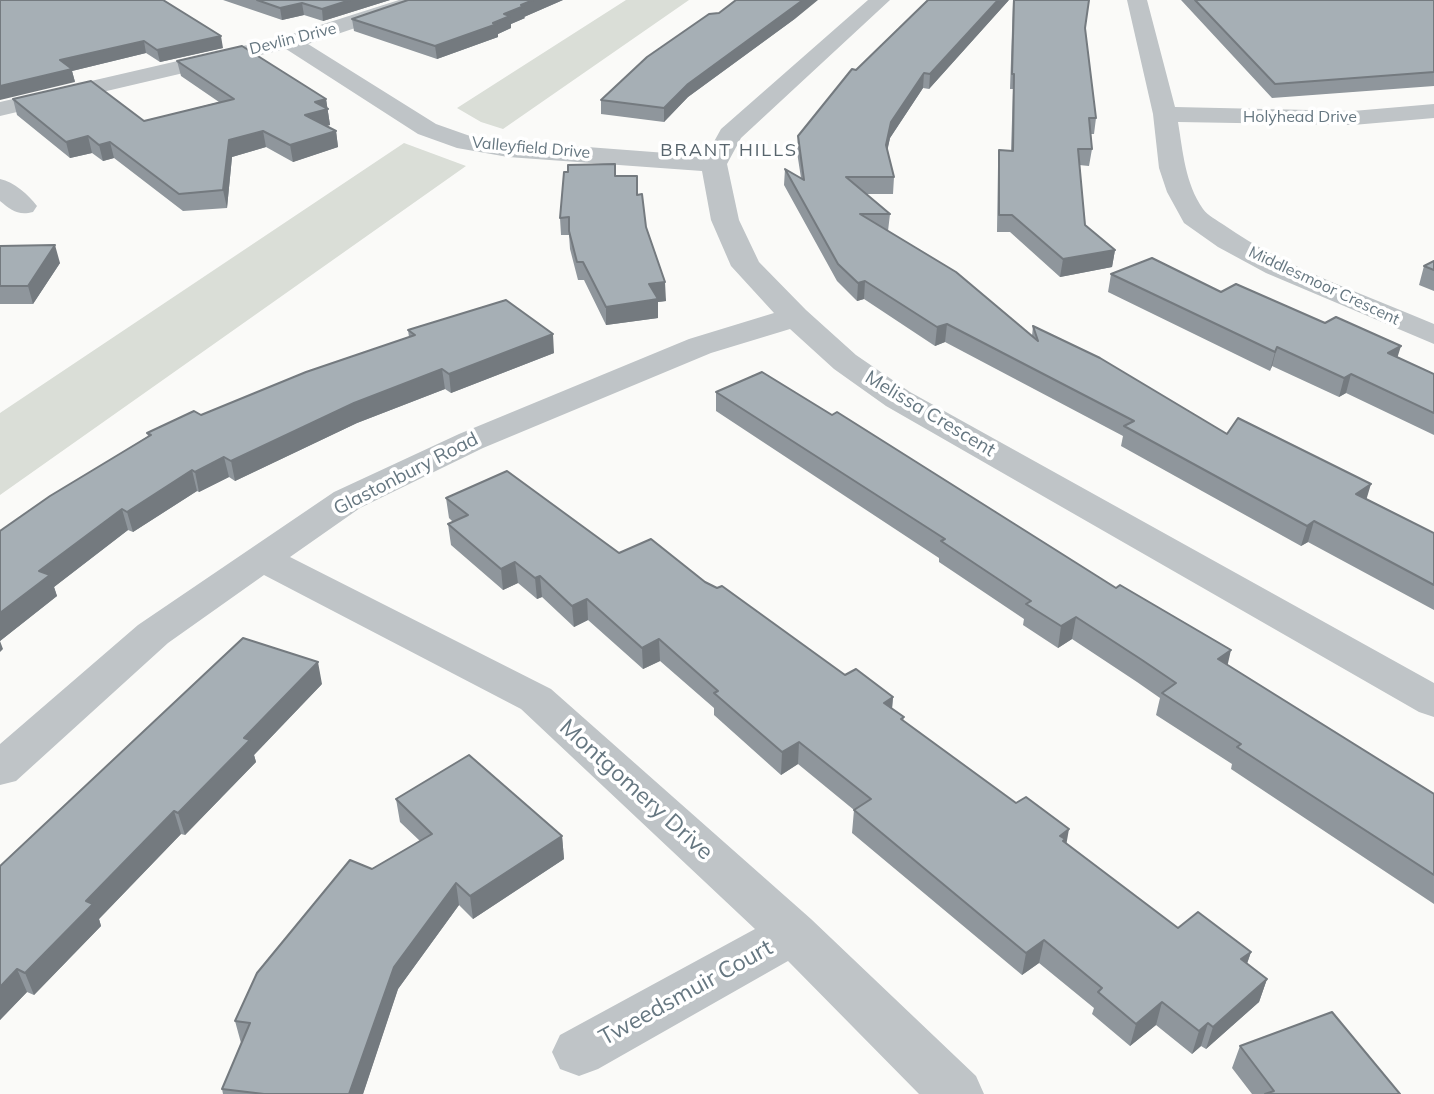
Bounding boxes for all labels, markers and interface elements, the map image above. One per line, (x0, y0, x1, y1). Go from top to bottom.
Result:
street label: Devlin Drive (248, 19, 338, 59)
street label: Holyhead Drive (1243, 107, 1357, 127)
street label: Valleyfield Drive (471, 133, 591, 163)
district label: BRANT HILLS (662, 140, 796, 162)
street label: Middlesmoor Crescent (1246, 243, 1402, 329)
street label: Melissa Crescent (861, 366, 999, 462)
street label: Glastonbury Road (330, 428, 482, 520)
street label: Montgomery Drive (554, 714, 718, 866)
street label: Tweedsmuir Court (594, 934, 778, 1052)

